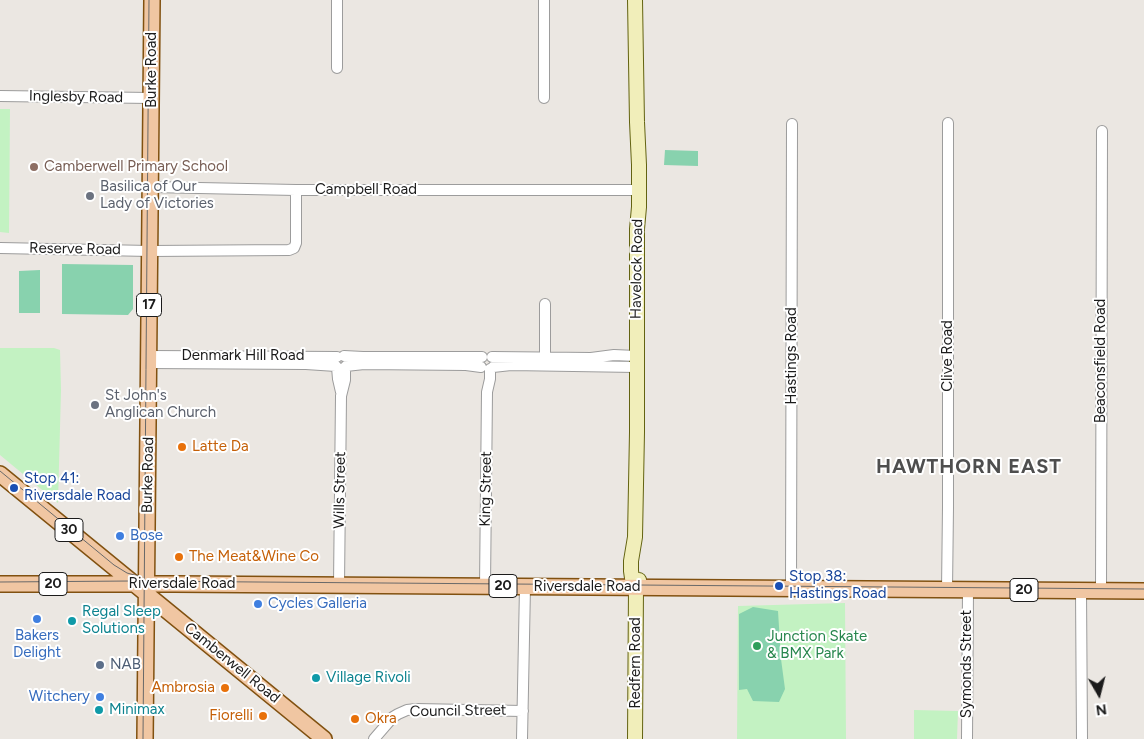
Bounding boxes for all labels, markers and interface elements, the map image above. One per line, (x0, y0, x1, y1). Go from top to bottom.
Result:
street label: Burke Road (143, 32, 161, 108)
street label: Inglesby Road (29, 87, 123, 107)
place label: Camberwell Primary School (44, 158, 228, 176)
marker: Camberwell Primary School (28, 161, 40, 173)
place label: Basilica of Our Lady of Victories (100, 178, 214, 213)
street label: Campbell Road (315, 181, 417, 199)
marker: Basilica of Our Lady of Victories (84, 190, 96, 202)
street label: Havelock Road (627, 219, 647, 319)
street label: Reserve Road (29, 239, 121, 259)
road number: 17 (136, 294, 162, 316)
street label: Beaconsfield Road (1092, 299, 1110, 423)
street label: Hastings Road (783, 307, 801, 405)
street label: Clive Road (939, 320, 957, 392)
street label: Denmark Hill Road (182, 347, 304, 365)
place label: St John's Anglican Church (105, 387, 216, 422)
marker: St John's Anglican Church (89, 399, 101, 411)
street label: Burke Road (138, 437, 158, 513)
place label: Latte Da (192, 438, 249, 456)
marker: Latte Da (176, 441, 188, 453)
street label: Wills Street (330, 451, 350, 529)
street label: King Street (476, 451, 496, 527)
district label: HAWTHORN EAST (874, 455, 1064, 479)
place label: Stop 41: Riversdale Road (24, 470, 131, 505)
marker: Stop 41: Riversdale Road (8, 482, 20, 494)
road number: 30 (55, 518, 83, 542)
place label: Bose (130, 527, 163, 545)
marker: Bose (114, 530, 126, 542)
place label: The Meat&Wine Co (189, 548, 319, 566)
marker: The Meat&Wine Co (173, 551, 185, 563)
place label: Stop 38: Hastings Road (789, 568, 886, 603)
road number: 20 (39, 572, 67, 596)
road number: 20 (489, 574, 517, 598)
street label: Riversdale Road (129, 575, 235, 593)
street label: Riversdale Road (534, 578, 640, 596)
road number: 20 (1010, 578, 1038, 602)
marker: Stop 38: Hastings Road (773, 580, 785, 592)
place label: Cycles Galleria (268, 595, 367, 613)
marker: Cycles Galleria (252, 598, 264, 610)
place label: Regal Sleep Solutions (82, 603, 161, 638)
street label: Symonds Street (958, 610, 976, 718)
marker: Bakers Delight (31, 613, 43, 625)
marker: Regal Sleep Solutions (66, 615, 78, 627)
street label: Redfern Road (627, 617, 645, 709)
street label: Camberwell Road (181, 619, 283, 707)
place label: Bakers Delight (13, 627, 61, 662)
place label: Junction Skate & BMX Park (767, 628, 867, 663)
marker: Junction Skate & BMX Park (751, 640, 763, 652)
place label: NAB (110, 656, 141, 674)
marker: NAB (94, 659, 106, 671)
place label: Village Rivoli (326, 669, 411, 687)
north arrow (1074, 669, 1124, 719)
marker: Village Rivoli (310, 672, 322, 684)
place label: Ambrosia (151, 679, 215, 697)
marker: Ambrosia (219, 682, 231, 694)
place label: Witchery (29, 688, 90, 706)
marker: Witchery (94, 691, 106, 703)
text: N (1095, 700, 1108, 719)
place label: Minimax (109, 701, 165, 719)
street label: Council Street (409, 701, 507, 721)
marker: Minimax (93, 704, 105, 716)
place label: Fiorelli (209, 707, 253, 725)
marker: Fiorelli (257, 710, 269, 722)
place label: Okra (365, 710, 397, 728)
marker: Okra (349, 713, 361, 725)

